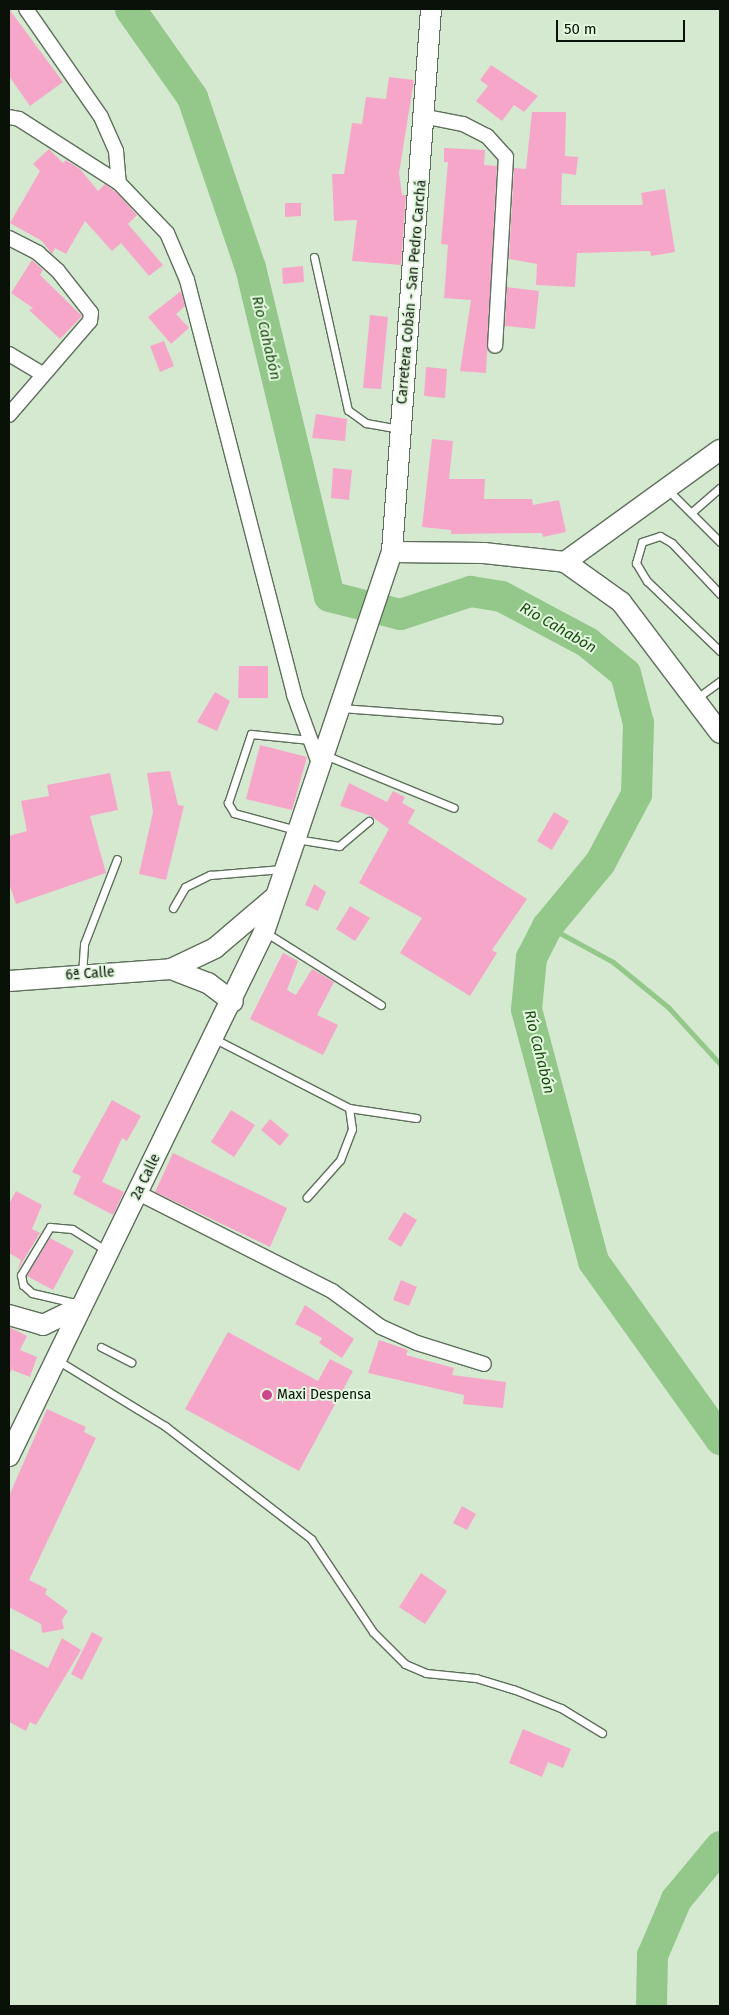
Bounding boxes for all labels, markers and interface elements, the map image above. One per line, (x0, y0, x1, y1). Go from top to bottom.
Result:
scale bar (559, 10, 688, 42)
text: 50 m (564, 20, 597, 38)
street label: Carretera Cobán - San Pedro Carchá (394, 179, 430, 405)
water label: Río Cahabón (248, 294, 284, 382)
water label: Río Cahabón (516, 599, 600, 657)
street label: 6ª Calle (65, 964, 115, 984)
water label: Río Cahabón (520, 1008, 558, 1096)
street label: 2a Calle (128, 1151, 164, 1203)
place label: Maxi Despensa (277, 1387, 371, 1403)
marker: Maxi Despensa (261, 1389, 273, 1401)

